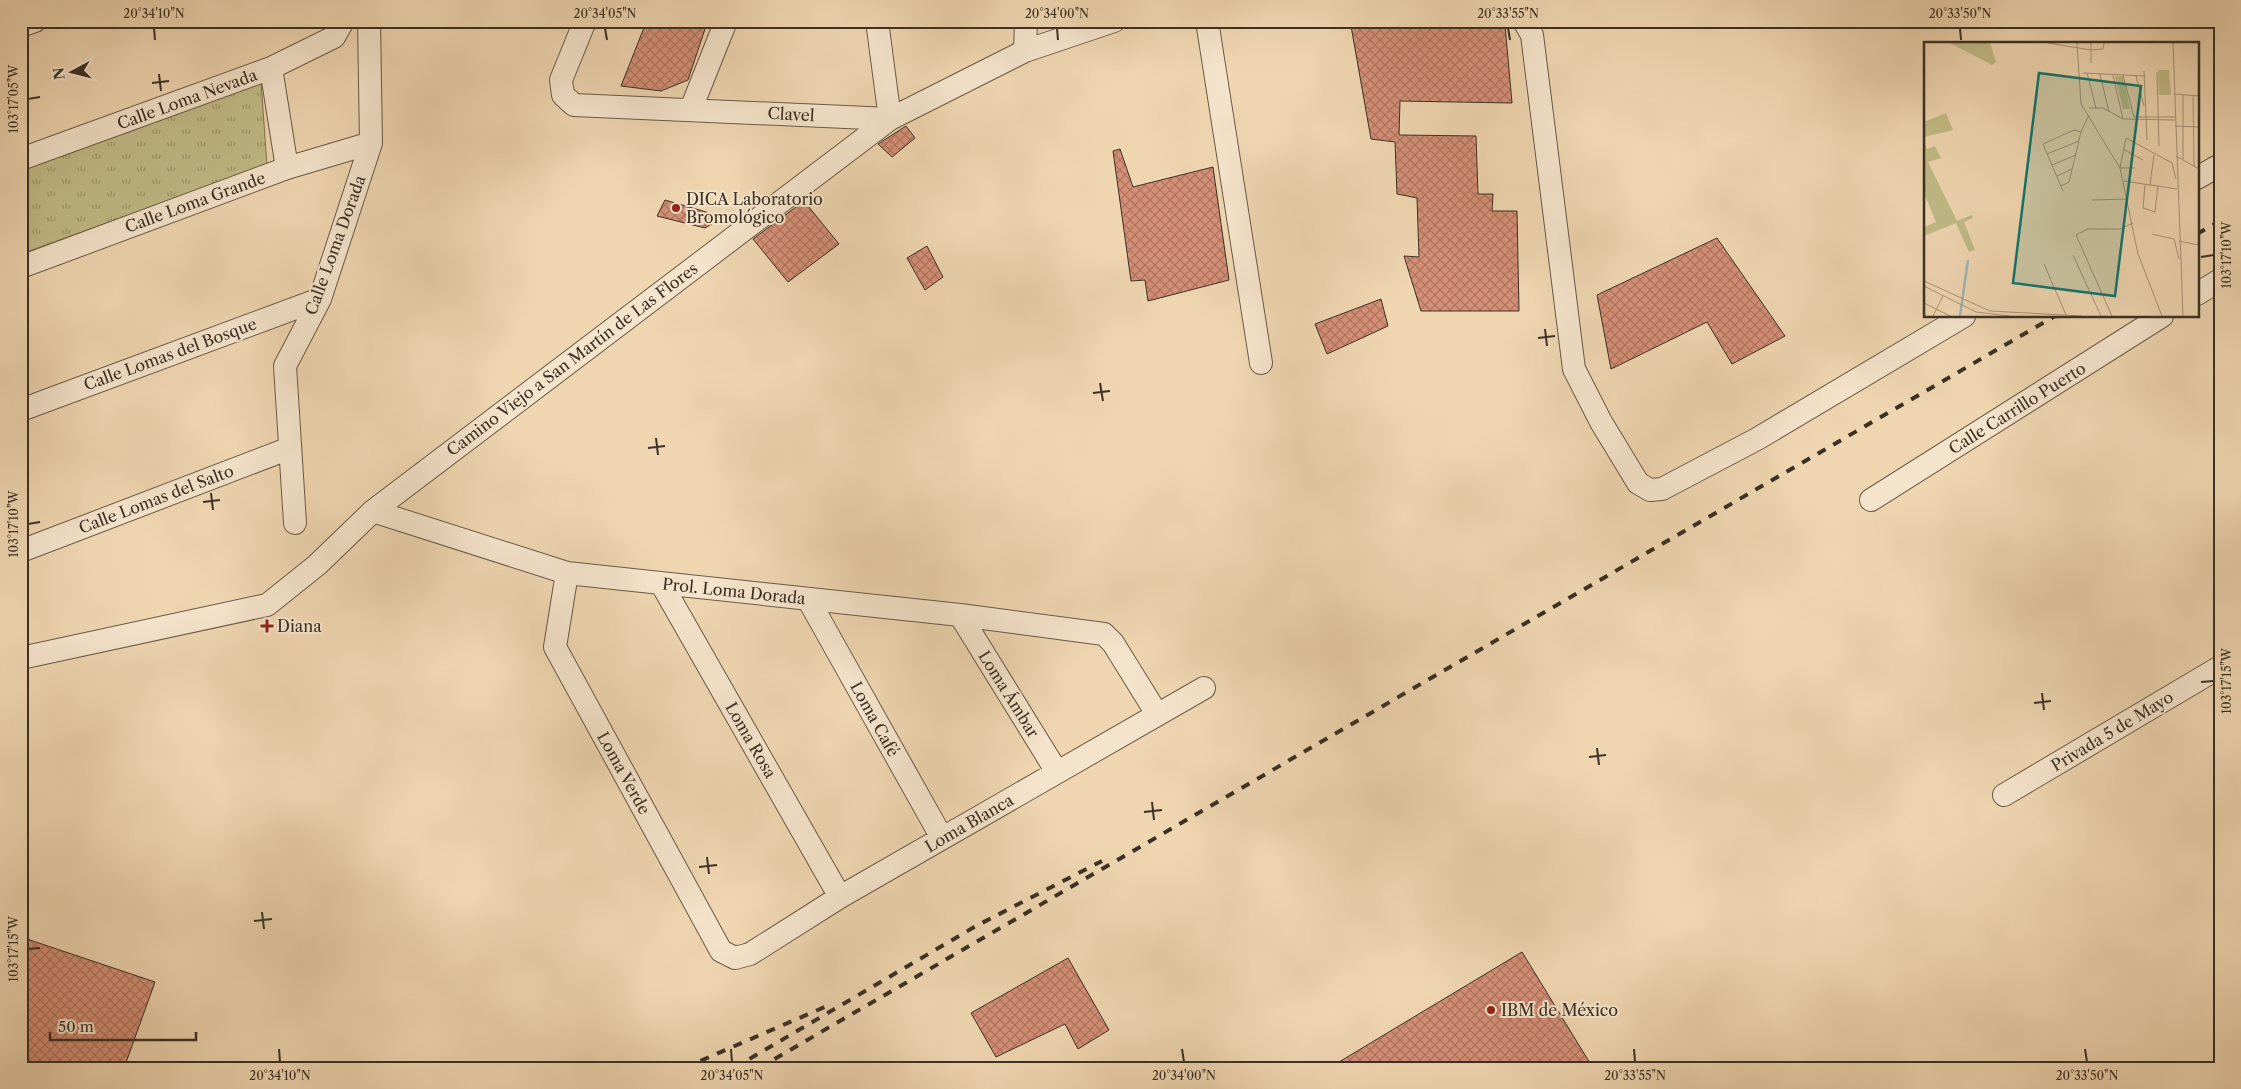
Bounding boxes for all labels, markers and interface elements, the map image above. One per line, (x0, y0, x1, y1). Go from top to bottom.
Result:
text: 20°34'10"N (123, 6, 185, 21)
text: 20°34'05"N (574, 6, 637, 21)
text: 20°34'00"N (1025, 6, 1089, 21)
text: 20°33'55"N (1477, 6, 1539, 21)
text: 20°33'50"N (1929, 6, 1991, 21)
inset map (1924, 42, 2198, 318)
north arrow (48, 48, 98, 98)
text: 103°17'05"W (6, 64, 21, 133)
street label: Calle Loma Nevada (114, 64, 260, 134)
text: N (49, 66, 69, 81)
street label: Clavel (767, 103, 815, 125)
street label: Calle Loma Grande (122, 167, 268, 237)
street label: Calle Loma Dorada (300, 172, 370, 318)
place label: DICA Laboratorio Bromológico (686, 189, 823, 227)
marker: DICA Laboratorio Bromológico (670, 202, 682, 214)
text: 103°17'10"W (2219, 221, 2234, 289)
street label: Camino Viejo a San Martín de Las Flores (442, 258, 702, 460)
street label: Calle Lomas del Bosque (81, 313, 259, 395)
street label: Calle Carrillo Puerto (1945, 358, 2089, 458)
street label: Calle Lomas del Salto (76, 460, 236, 538)
text: 103°17'10"W (6, 490, 21, 558)
street label: Prol. Loma Dorada (661, 574, 807, 609)
place label: Diana (277, 616, 322, 636)
marker: Diana (261, 620, 273, 632)
street label: Loma Ámbar (974, 647, 1044, 741)
text: 103°17'15"W (2219, 647, 2234, 714)
street label: Loma Café (846, 678, 904, 760)
street label: Privada 5 de Mayo (2047, 686, 2177, 775)
street label: Loma Rosa (721, 698, 781, 782)
street label: Loma Verde (593, 728, 655, 818)
street label: Loma Blanca (921, 789, 1017, 856)
text: 103°17'15"W (6, 915, 21, 982)
place label: IBM de México (1501, 1000, 1618, 1020)
marker: IBM de México (1485, 1004, 1497, 1016)
scale bar (50, 1009, 196, 1041)
text: 50 m (58, 1017, 94, 1036)
text: 20°34'10"N (249, 1068, 311, 1083)
text: 20°34'05"N (701, 1068, 764, 1083)
text: 20°34'00"N (1152, 1068, 1216, 1083)
text: 20°33'55"N (1604, 1068, 1666, 1083)
text: 20°33'50"N (2056, 1068, 2118, 1083)

